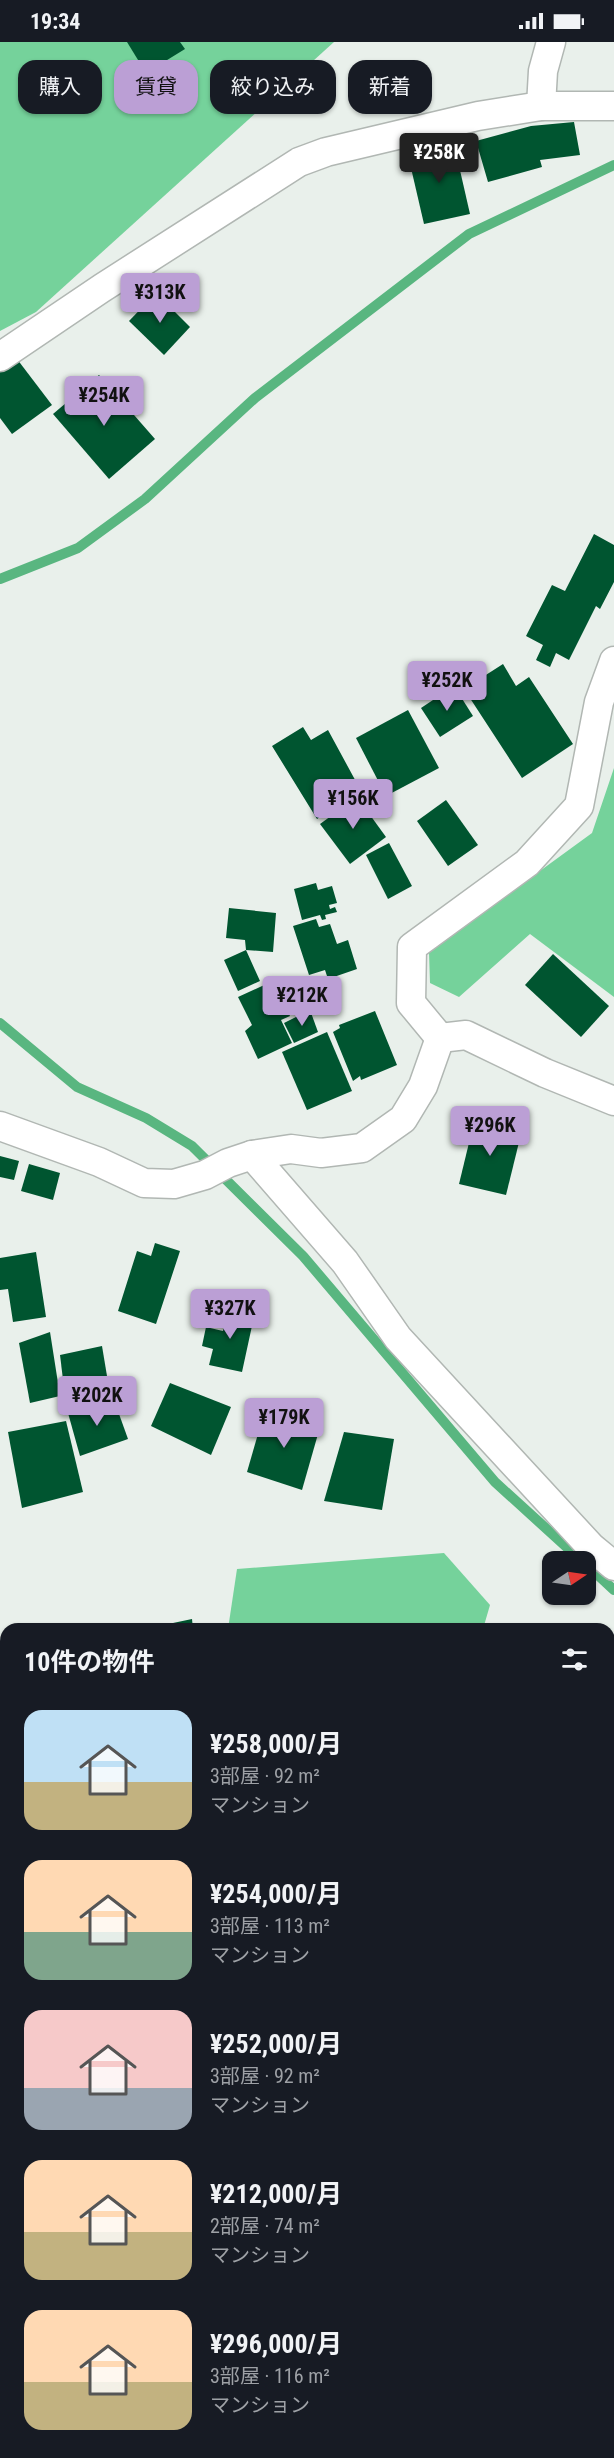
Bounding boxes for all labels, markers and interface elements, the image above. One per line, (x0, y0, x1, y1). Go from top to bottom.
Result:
text: 19:34 (30, 9, 81, 34)
chip: 購入 (18, 60, 102, 114)
chip: 賃貸 (114, 60, 198, 114)
chip: 絞り込み (210, 60, 336, 114)
chip: 新着 (348, 60, 432, 114)
pin: ¥258K (397, 133, 481, 184)
text: ¥258K (414, 140, 464, 164)
pin: ¥313K (118, 273, 202, 324)
text: ¥313K (135, 280, 185, 304)
pin: ¥254K (62, 376, 146, 427)
text: ¥254K (79, 383, 129, 407)
pin: ¥252K (405, 661, 489, 712)
text: ¥252K (422, 668, 472, 692)
pin: ¥156K (311, 779, 395, 830)
text: ¥156K (328, 786, 378, 810)
pin: ¥212K (260, 976, 344, 1027)
text: ¥212K (277, 983, 327, 1007)
pin: ¥296K (448, 1106, 532, 1157)
text: ¥296K (465, 1113, 515, 1137)
pin: ¥327K (188, 1289, 272, 1340)
text: ¥327K (205, 1296, 255, 1320)
pin: ¥202K (55, 1376, 139, 1427)
text: ¥202K (72, 1383, 122, 1407)
pin: ¥179K (242, 1398, 326, 1449)
text: ¥179K (259, 1405, 309, 1429)
north arrow (542, 1551, 596, 1605)
map controls (542, 1551, 596, 1605)
icon: filters (558, 1643, 591, 1676)
text: 10件の物件 (24, 1647, 154, 1677)
text: ¥258,000/月 (210, 1729, 342, 1759)
icon: home (72, 1734, 144, 1806)
text: 3部屋 · 92 m² (210, 1764, 320, 1788)
text: マンション (210, 1793, 310, 1817)
text: ¥254,000/月 (210, 1879, 342, 1909)
icon: home (72, 1884, 144, 1956)
text: 3部屋 · 113 m² (210, 1914, 330, 1938)
text: マンション (210, 1943, 310, 1967)
text: ¥252,000/月 (210, 2029, 342, 2059)
icon: home (72, 2034, 144, 2106)
text: 3部屋 · 92 m² (210, 2064, 320, 2088)
text: マンション (210, 2093, 310, 2117)
text: ¥212,000/月 (210, 2179, 342, 2209)
icon: home (72, 2184, 144, 2256)
text: 2部屋 · 74 m² (210, 2214, 320, 2238)
text: マンション (210, 2243, 310, 2267)
text: ¥296,000/月 (210, 2329, 342, 2359)
icon: home (72, 2334, 144, 2406)
text: 3部屋 · 116 m² (210, 2364, 330, 2388)
text: マンション (210, 2393, 310, 2417)

